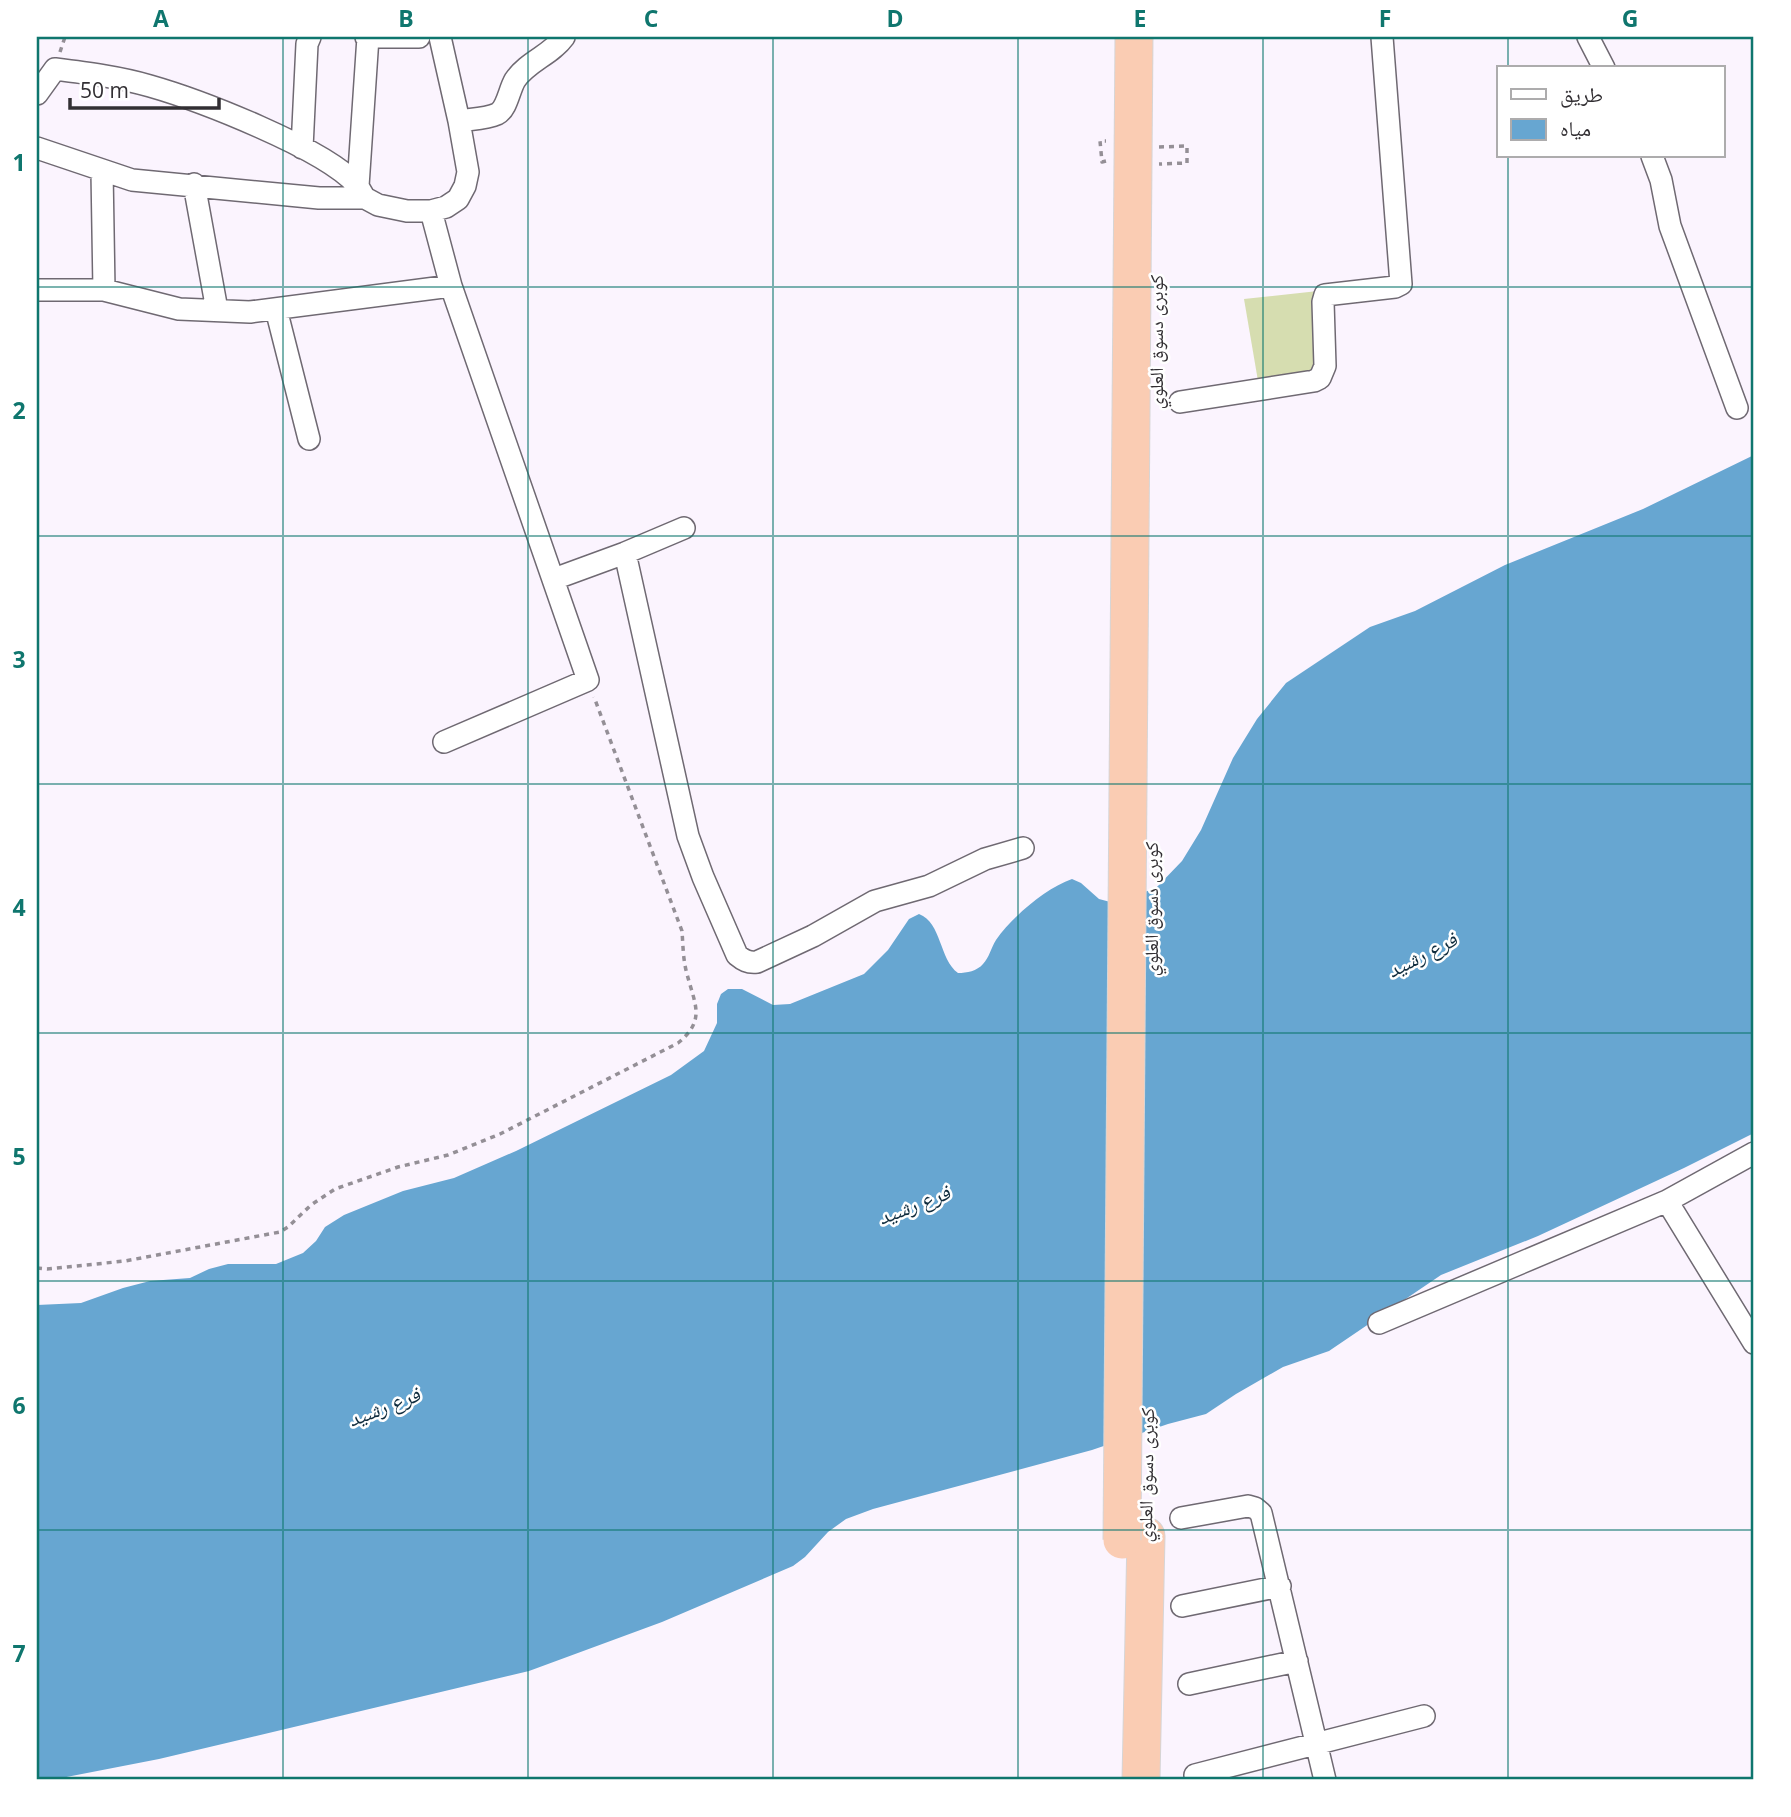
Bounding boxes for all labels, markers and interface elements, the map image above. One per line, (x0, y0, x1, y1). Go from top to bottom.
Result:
text: A (153, 2, 169, 34)
text: B (398, 2, 414, 34)
text: C (644, 2, 658, 34)
text: D (886, 2, 904, 34)
text: E (1134, 2, 1146, 34)
text: F (1379, 2, 1391, 34)
text: G (1622, 2, 1638, 34)
scale bar (70, 66, 219, 110)
legend (1497, 66, 1724, 158)
text: 50 m (80, 76, 129, 104)
text: طريق (1560, 80, 1603, 108)
text: مياه (1560, 114, 1591, 142)
text: 1 (12, 146, 26, 178)
street label: كوبرى دسوق العلوي (1143, 275, 1172, 409)
text: 2 (12, 394, 26, 426)
text: 3 (12, 643, 26, 675)
street label: كوبرى دسوق العلوي (1138, 842, 1167, 976)
text: 4 (12, 891, 26, 923)
water label: فرع رشيد (1382, 924, 1463, 984)
text: 5 (12, 1140, 26, 1172)
water label: فرع رشيد (874, 1177, 955, 1231)
water label: فرع رشيد (344, 1379, 425, 1433)
text: 6 (12, 1389, 26, 1421)
street label: كوبرى دسوق العلوي (1132, 1407, 1163, 1543)
text: 7 (12, 1637, 26, 1669)

